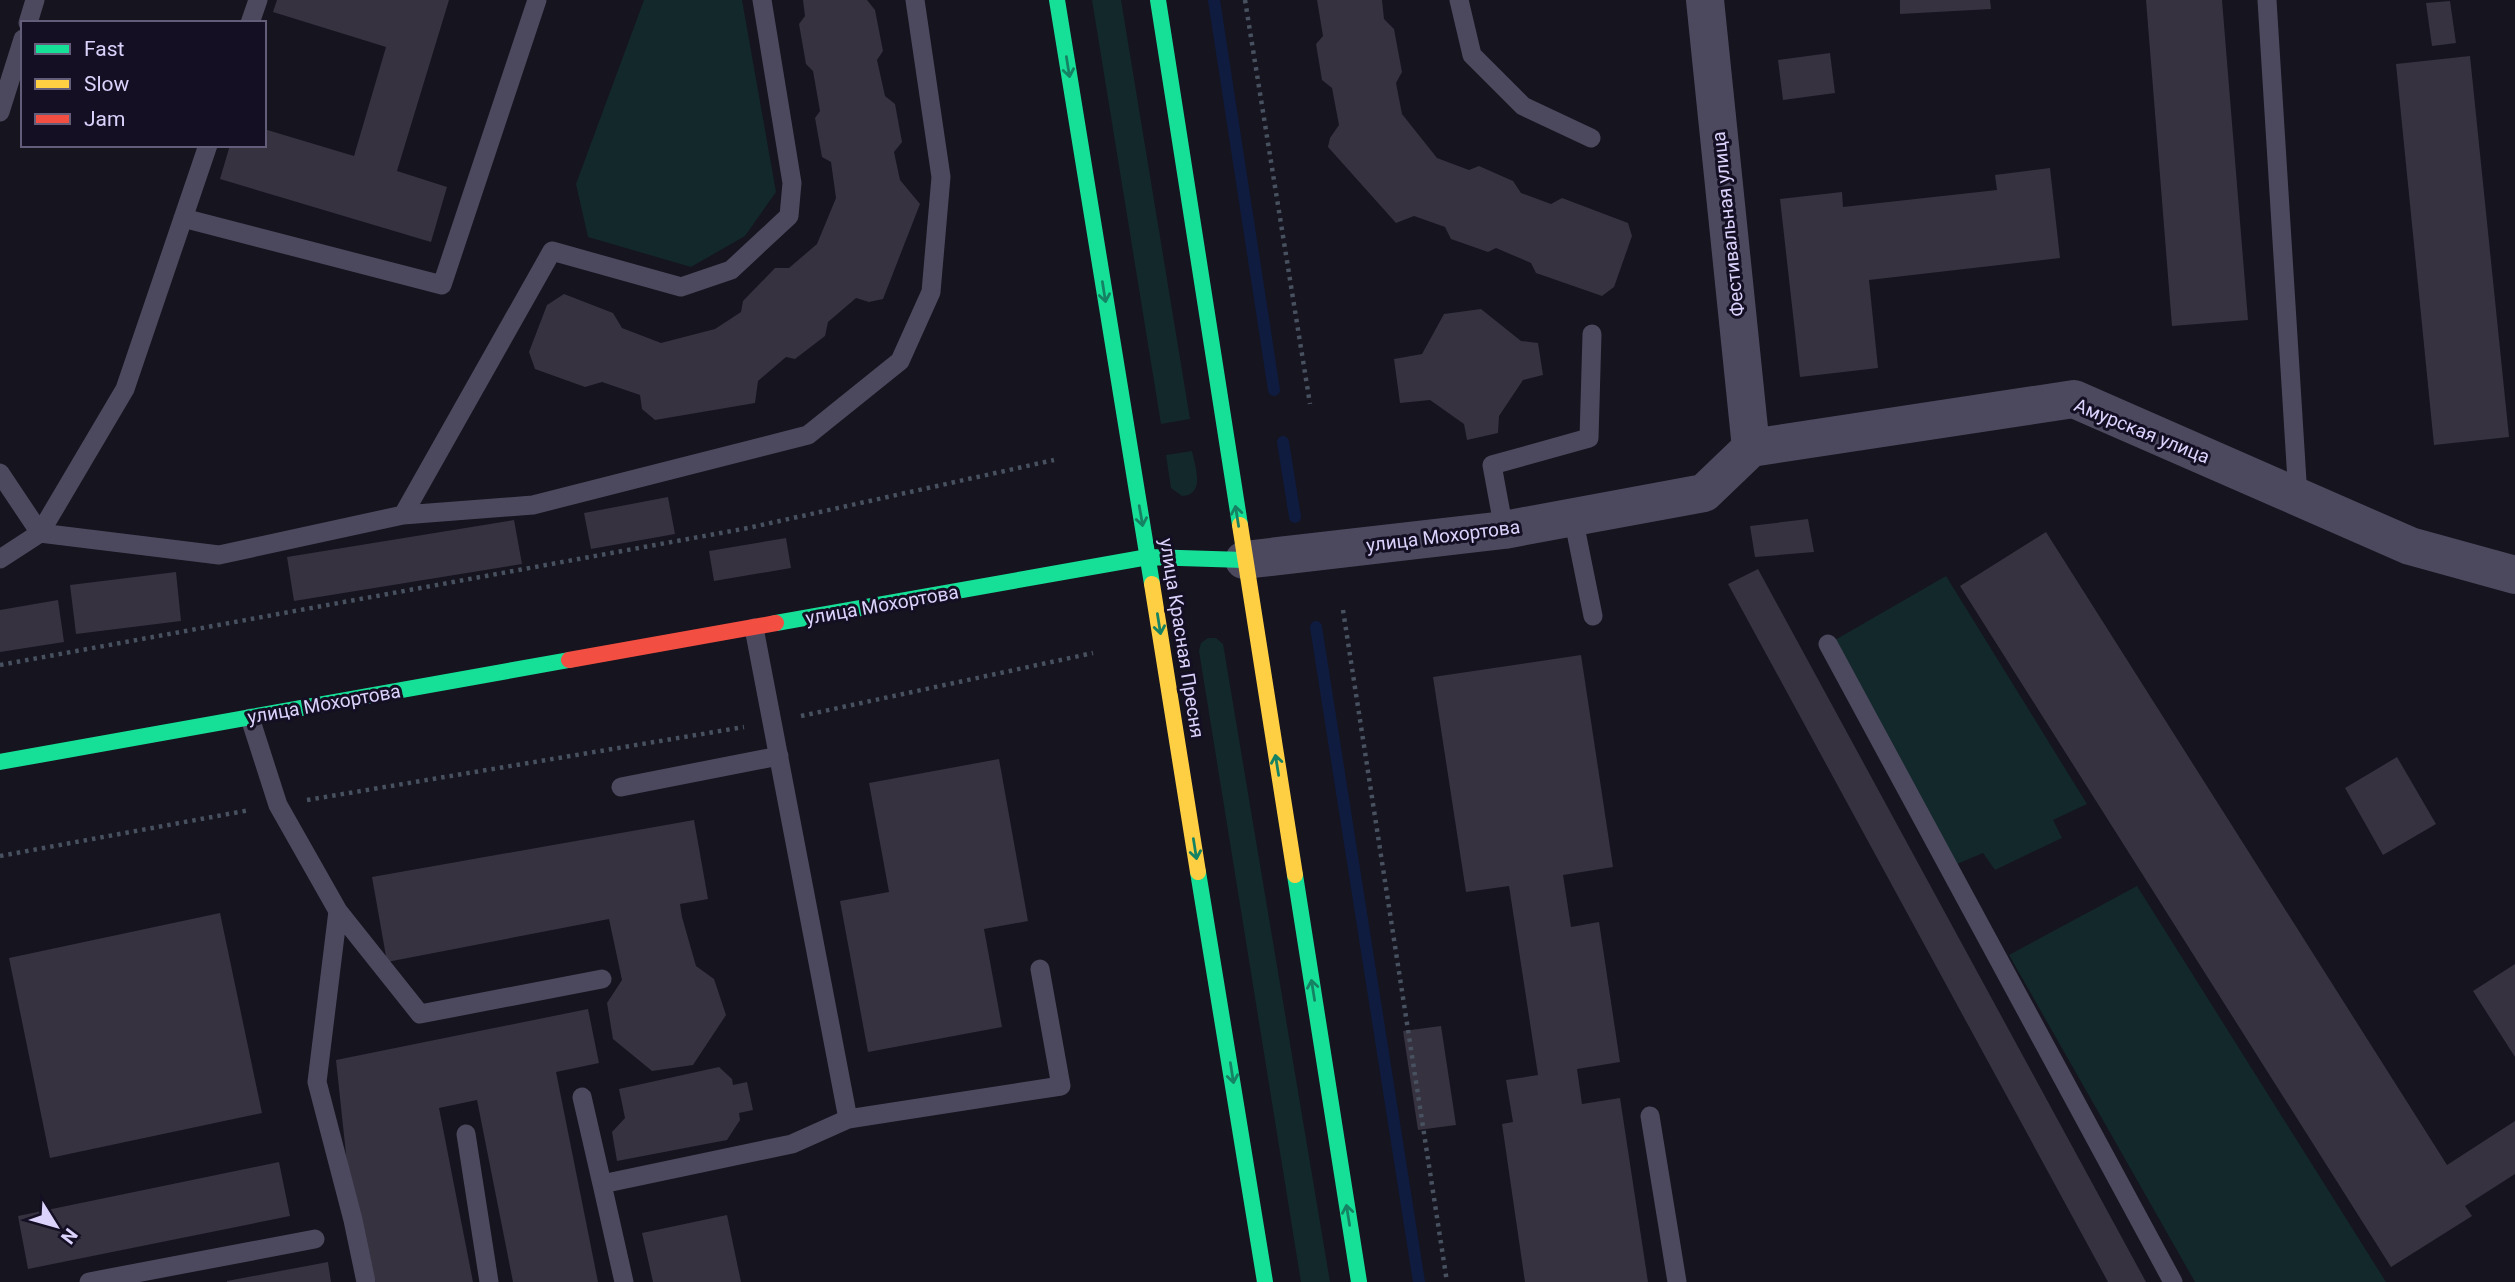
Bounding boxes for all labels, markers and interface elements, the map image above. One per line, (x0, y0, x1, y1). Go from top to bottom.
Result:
legend (21, 21, 266, 147)
text: Fast (84, 37, 125, 61)
one-way arrow (1062, 55, 1075, 78)
text: Slow (84, 72, 130, 96)
text: Jam (84, 107, 125, 131)
street label: Фестивальная улица (1707, 130, 1749, 318)
one-way arrow (1098, 280, 1111, 303)
street label: Амурская улица (2071, 393, 2213, 469)
one-way arrow (1135, 505, 1148, 527)
one-way arrow (1231, 505, 1244, 528)
street label: улица Мохортова (1365, 515, 1521, 557)
street label: улица Красная Пресня (1155, 537, 1209, 739)
street label: улица Мохортова (804, 580, 960, 630)
one-way arrow (1153, 612, 1166, 635)
street label: улица Мохортова (246, 679, 402, 729)
one-way arrow (1270, 754, 1283, 777)
one-way arrow (1189, 837, 1202, 860)
one-way arrow (1306, 979, 1319, 1002)
one-way arrow (1226, 1062, 1239, 1084)
north arrow (21, 1191, 91, 1261)
one-way arrow (1341, 1204, 1354, 1226)
text: N (56, 1224, 82, 1248)

